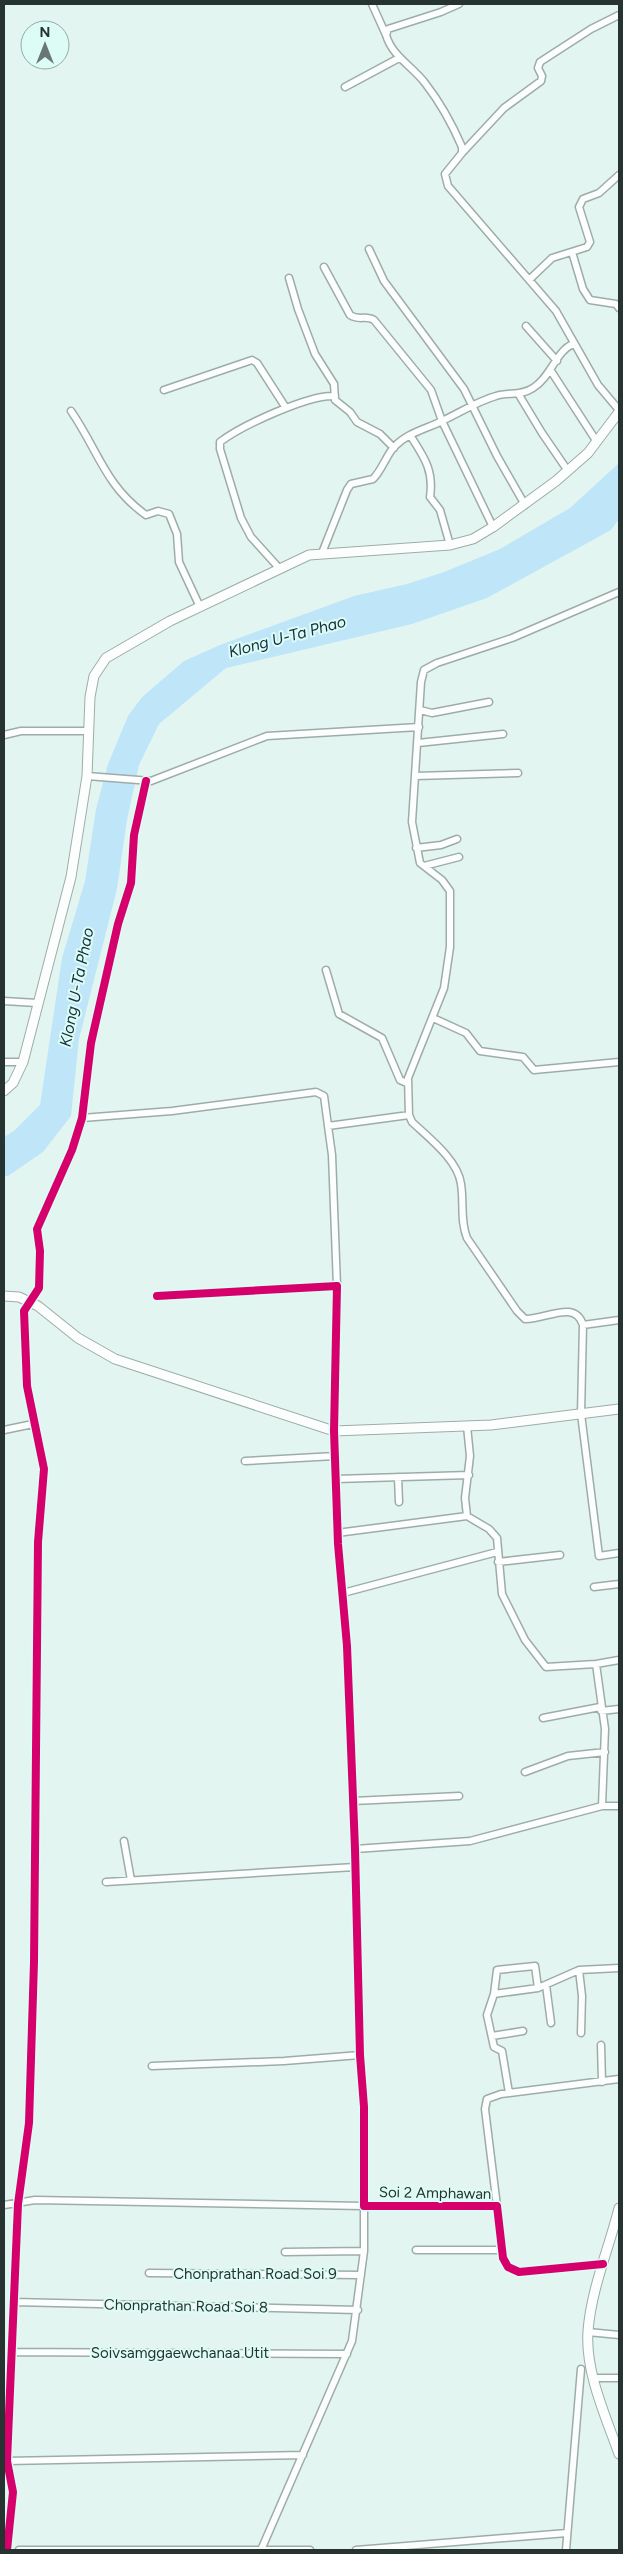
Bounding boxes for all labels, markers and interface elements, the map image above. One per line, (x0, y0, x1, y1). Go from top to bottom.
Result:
north arrow (20, 20, 70, 70)
text: N (40, 24, 50, 41)
water label: Klong U-Ta Phao (226, 612, 348, 661)
water label: Klong U-Ta Phao (56, 926, 97, 1048)
street label: Soi 2 Amphawan (379, 2183, 491, 2203)
street label: Chonprathan Road Soi 9 (173, 2265, 337, 2283)
street label: Chonprathan Road Soi 8 (104, 2296, 268, 2316)
street label: Soivsamggaewchanaa Utit (91, 2344, 270, 2362)

